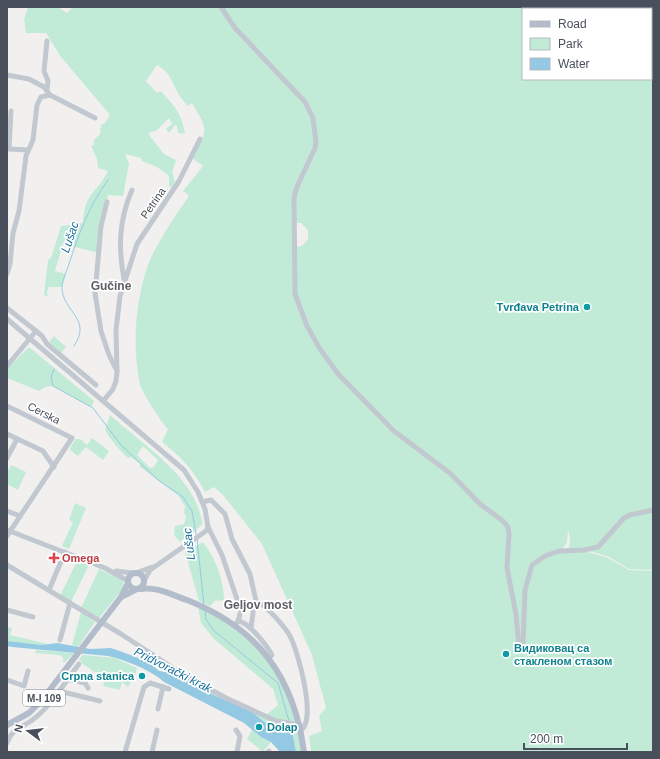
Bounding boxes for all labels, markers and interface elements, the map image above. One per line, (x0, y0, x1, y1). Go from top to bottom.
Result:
legend (522, 8, 652, 80)
text: Road (558, 17, 587, 31)
text: Park (558, 37, 584, 51)
text: Water (558, 57, 590, 71)
street label: Petrina (138, 185, 168, 221)
water label: Lušac (58, 220, 82, 254)
district label: Gučine (91, 279, 132, 293)
place label: Tvrđava Petrina (496, 301, 580, 313)
marker: Tvrđava Petrina (582, 302, 592, 312)
street label: Cerska (26, 400, 63, 427)
water label: Lušac (180, 527, 198, 561)
place label: Omega (62, 552, 100, 564)
marker: Omega (49, 553, 59, 563)
district label: Geljov most (224, 598, 292, 612)
place label: Видиковац са стакленом стазом (514, 642, 612, 667)
water label: Pridvorački krak (132, 644, 215, 696)
marker: Видиковац са стакленом стазом (501, 649, 511, 659)
place label: Crpna stanica (61, 670, 135, 682)
marker: Crpna stanica (137, 671, 147, 681)
road number: M-I 109 (23, 690, 65, 706)
north arrow (8, 711, 48, 751)
place label: Dolap (267, 721, 298, 733)
marker: Dolap (254, 722, 264, 732)
text: N (12, 723, 25, 734)
scale bar (524, 725, 627, 751)
text: 200 m (530, 732, 563, 746)

